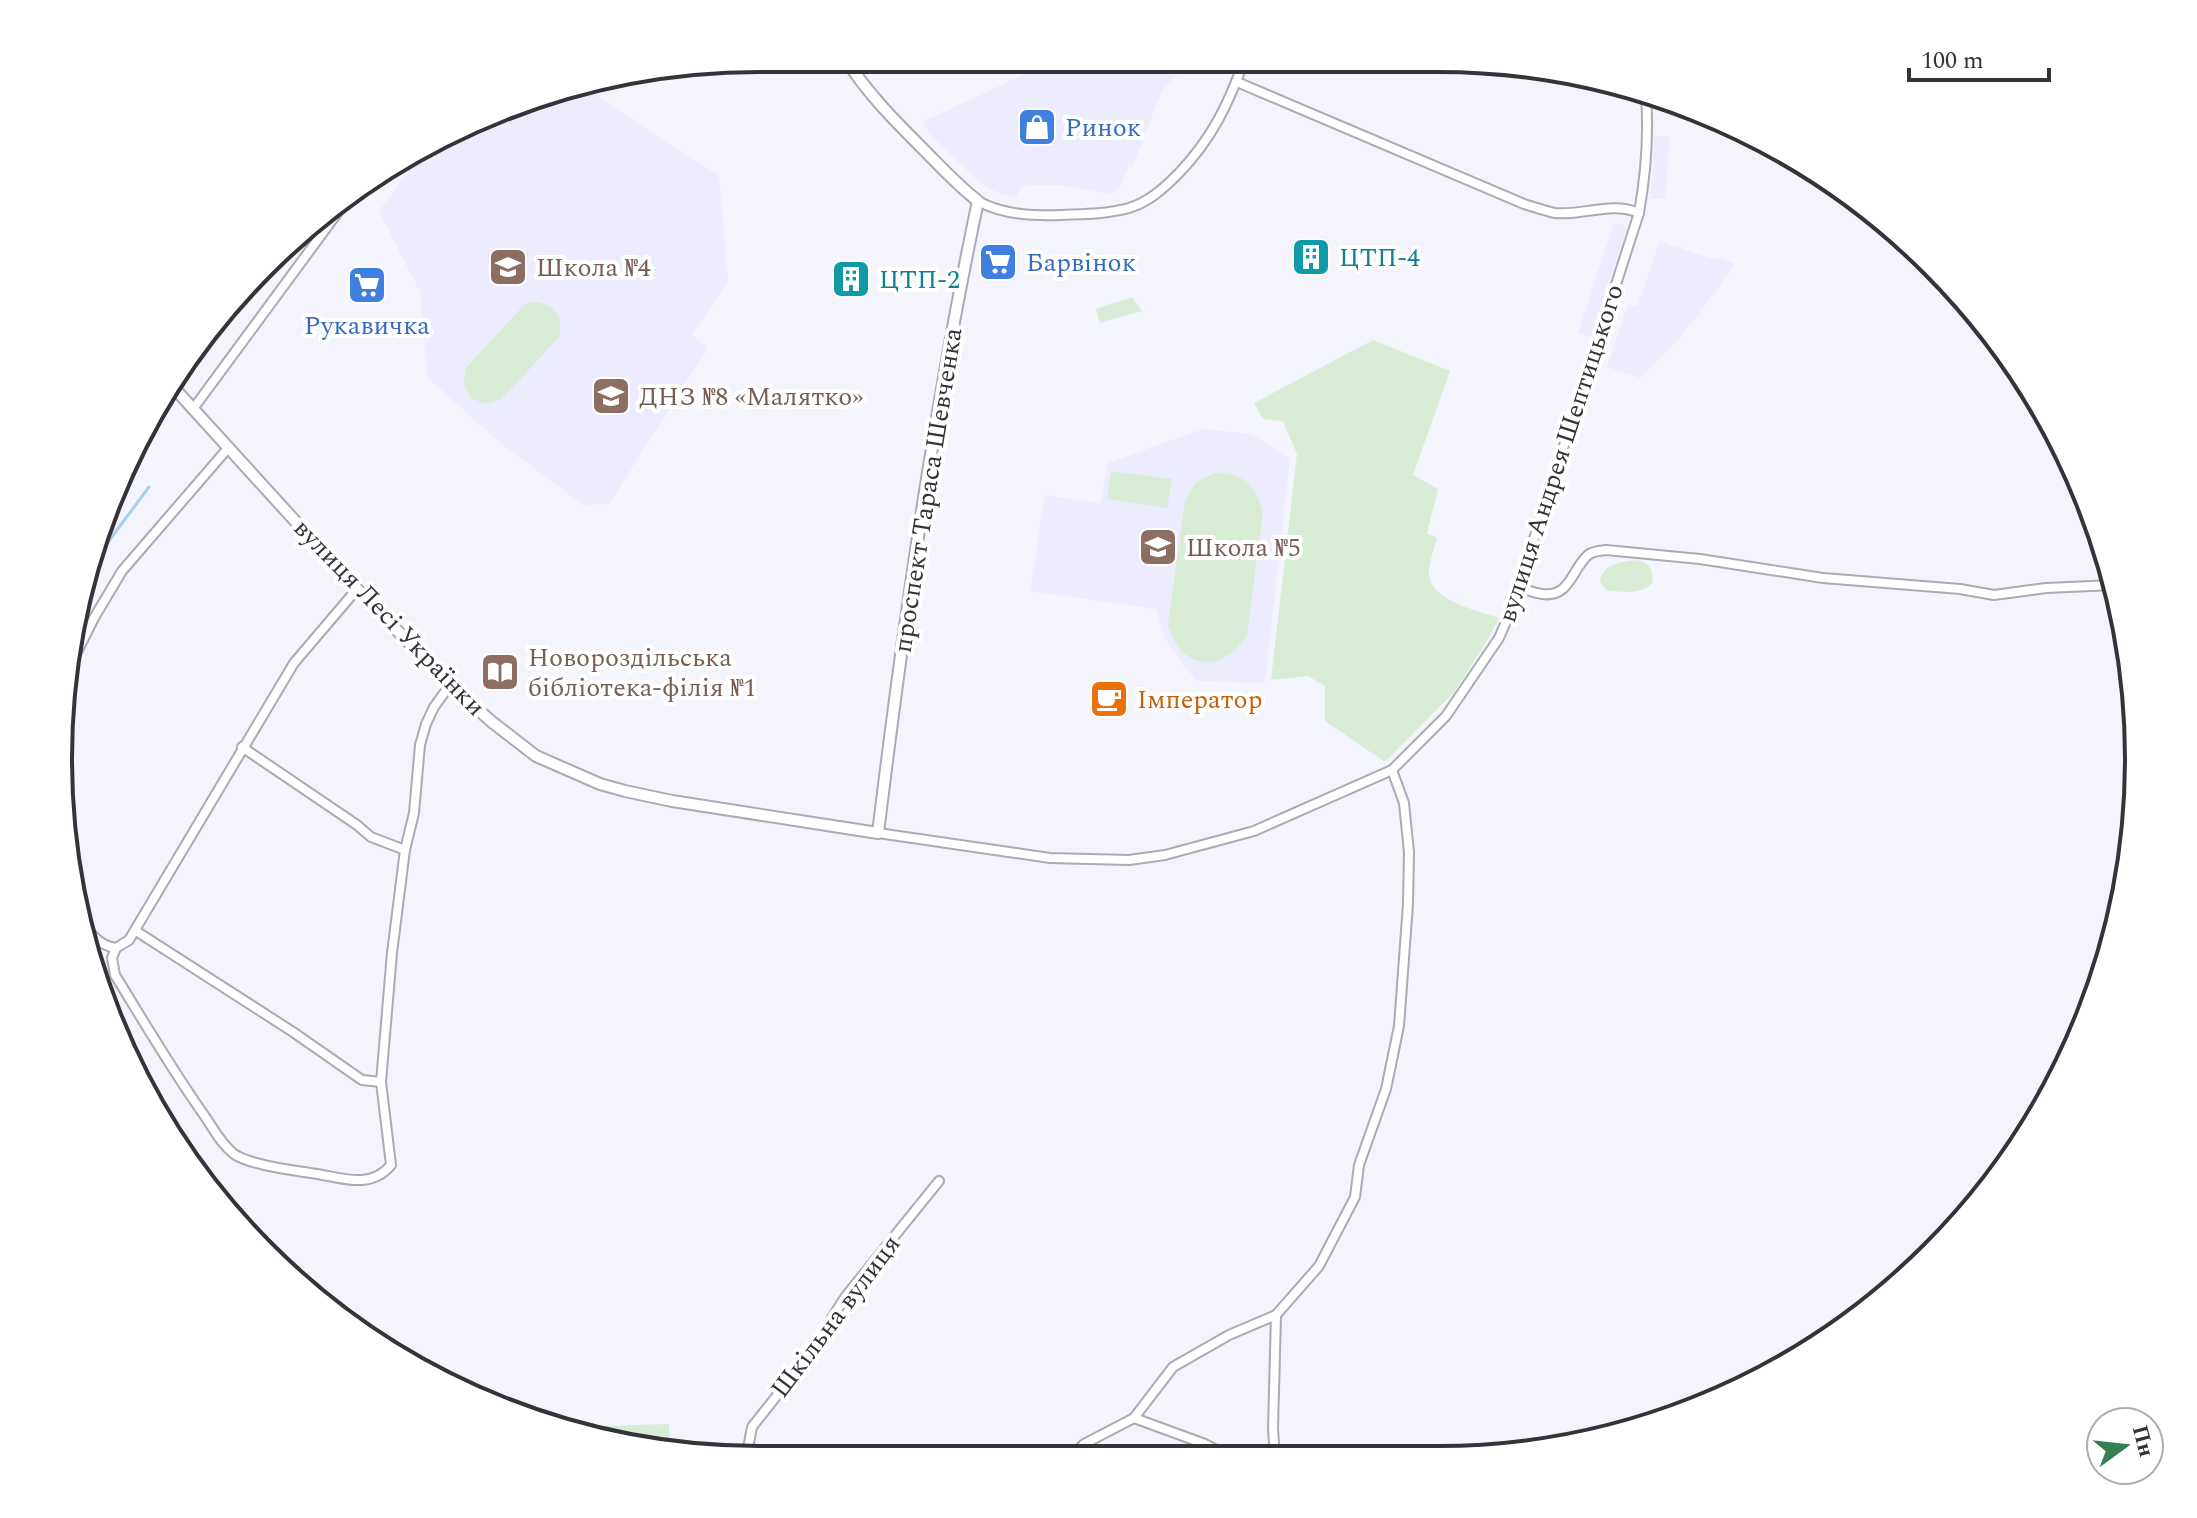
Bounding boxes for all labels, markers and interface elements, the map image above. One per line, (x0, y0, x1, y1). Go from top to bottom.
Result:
scale bar (1909, 32, 2049, 82)
text: 100 m (1921, 43, 1984, 79)
shop icon: Ринок (1016, 106, 1058, 148)
place label: Ринок (1065, 108, 1141, 148)
building icon: ЦТП-4 (1290, 236, 1332, 278)
place label: ЦТП-4 (1339, 238, 1420, 278)
supermarket icon: Барвінок (977, 241, 1019, 283)
place label: Барвінок (1026, 243, 1136, 283)
school or university icon: Школа №4 (487, 246, 529, 288)
place label: Школа №4 (536, 248, 651, 288)
building icon: ЦТП-2 (830, 258, 872, 300)
place label: ЦТП-2 (879, 260, 960, 300)
supermarket icon: Рукавичка (346, 264, 388, 306)
street label: вулиця Андрея Шептицького (1487, 279, 1635, 628)
place label: Рукавичка (304, 306, 430, 346)
street label: проспект Тараса Шевченка (883, 324, 973, 656)
school or university icon: ДНЗ №8 «Малятко» (590, 375, 632, 417)
place label: ДНЗ №8 «Малятко» (639, 377, 863, 417)
street label: вулиця Лесі Українки (284, 510, 495, 726)
school or university icon: Школа №5 (1137, 526, 1179, 568)
place label: Школа №5 (1186, 528, 1301, 568)
place label: Новороздільська бібліотека-філія №1 (528, 638, 756, 708)
library icon: Новороздільська бібліотека-філія №1 (479, 651, 521, 693)
cafe icon: Імператор (1088, 678, 1130, 720)
place label: Імператор (1137, 680, 1262, 720)
street label: Шкільна вулиця (761, 1226, 911, 1407)
north arrow (2085, 1406, 2165, 1486)
text: Пн (2123, 1422, 2163, 1461)

